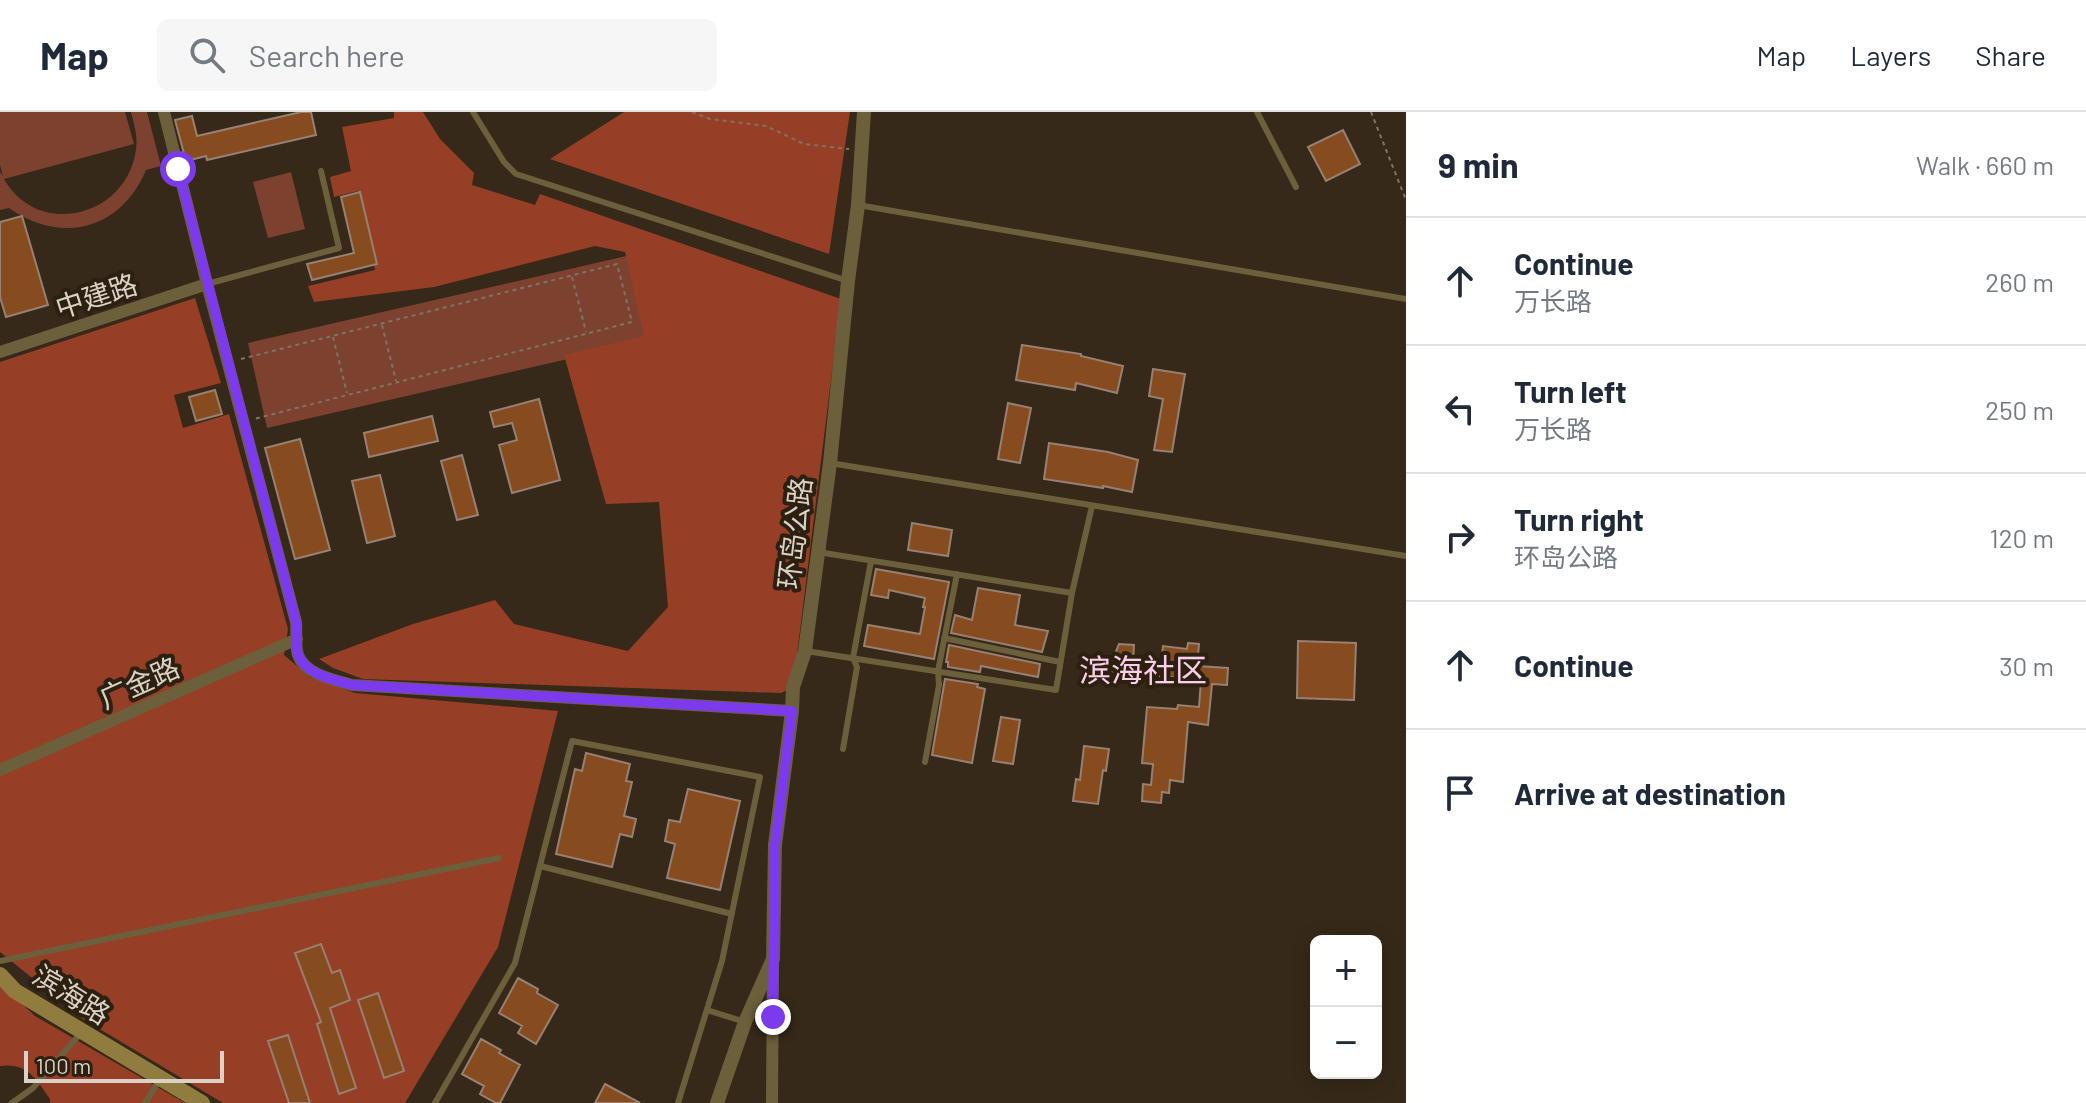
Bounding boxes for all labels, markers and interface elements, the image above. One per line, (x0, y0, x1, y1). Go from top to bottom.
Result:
search box (157, 19, 717, 91)
text: Map (40, 32, 109, 78)
icon: search (185, 33, 229, 77)
text: Search here (249, 37, 405, 73)
text: Map (1756, 38, 1806, 72)
text: Layers (1850, 38, 1931, 72)
text: Share (1975, 38, 2046, 72)
text: 9 min (1438, 144, 1519, 185)
text: Walk · 660 m (1916, 149, 2054, 180)
route start (160, 151, 196, 187)
text: Continue (1514, 245, 1634, 281)
icon: ahead (1438, 259, 1482, 303)
street label: 中建路 (51, 266, 141, 324)
text: 260 m (1985, 266, 2054, 297)
text: 万长路 (1514, 285, 1592, 316)
text: Turn left (1514, 373, 1627, 409)
icon: left (1438, 387, 1482, 431)
text: 250 m (1985, 394, 2054, 425)
text: 万长路 (1514, 413, 1592, 444)
street label: 环岛公路 (770, 475, 818, 591)
text: Turn right (1514, 501, 1644, 537)
icon: right (1438, 515, 1482, 559)
text: 120 m (1990, 522, 2054, 553)
text: 环岛公路 (1514, 541, 1618, 572)
icon: ahead (1438, 643, 1482, 687)
text: Continue (1514, 647, 1634, 683)
street label: 广金路 (94, 649, 184, 715)
district label: 滨海社区 (1079, 650, 1207, 688)
text: 30 m (1999, 650, 2054, 681)
icon: arrive (1438, 771, 1482, 815)
text: Arrive at destination (1514, 775, 1786, 811)
map controls (1310, 935, 1382, 1079)
button: + (1310, 935, 1382, 1007)
street label: 滨海路 (27, 957, 117, 1031)
route end (755, 999, 791, 1035)
button: − (1310, 1007, 1382, 1079)
scale bar (24, 1047, 224, 1083)
text: 100 m (36, 1052, 91, 1078)

